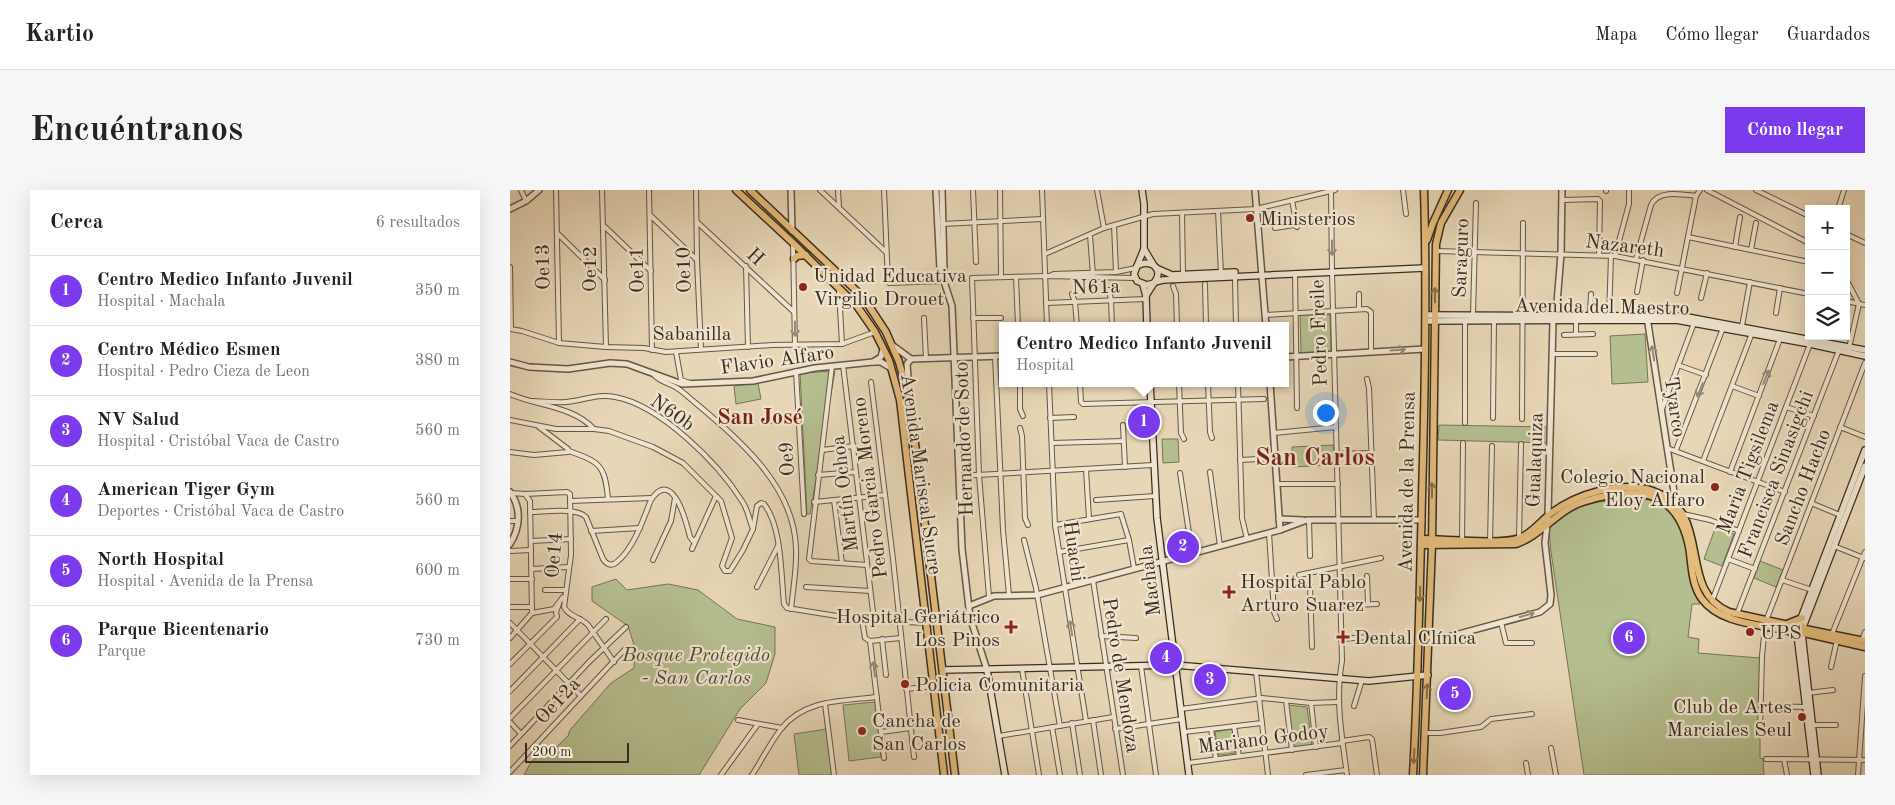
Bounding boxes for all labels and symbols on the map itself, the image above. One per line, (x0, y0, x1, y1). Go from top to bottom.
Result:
place label: Ministerios (1260, 210, 1355, 230)
marker: Ministerios (1244, 212, 1256, 224)
street label: Saraguro (1451, 218, 1473, 298)
street label: Nazareth (1584, 232, 1665, 262)
one-way arrow (1327, 240, 1336, 256)
street label: Oe13 (534, 244, 554, 290)
street label: H (742, 245, 767, 270)
street label: Oe12 (581, 246, 601, 292)
street label: Oe10 (674, 246, 696, 293)
street label: Oe11 (628, 247, 648, 293)
place label: Unidad Educativa Virgilio Drouet (813, 267, 967, 310)
street label: N61a (1071, 277, 1121, 299)
street label: Pedro Freile (1308, 279, 1332, 387)
marker: Unidad Educativa Virgilio Drouet (797, 281, 809, 293)
one-way arrow (1430, 287, 1440, 304)
street label: Avenida del Maestro (1514, 296, 1690, 320)
one-way arrow (790, 320, 800, 337)
street label: Sabanilla (652, 325, 732, 345)
street label: Flavio Alfaro (719, 343, 836, 379)
one-way arrow (1648, 345, 1658, 361)
one-way arrow (1390, 346, 1406, 355)
street label: Hernando de Soto (952, 361, 978, 517)
one-way arrow (1761, 370, 1771, 385)
street label: Avenida Mariscal Sucre (896, 373, 944, 576)
street label: Tyarco (1660, 376, 1688, 439)
one-way arrow (1694, 382, 1704, 397)
street label: Francisca Sinasigchi (1736, 388, 1818, 561)
street label: N60b (646, 391, 698, 436)
street label: Avenida de la Prensa (1396, 391, 1420, 573)
street label: Pedro Garcia Moreno (850, 396, 892, 580)
street label: Maria Tigsilema (1714, 398, 1783, 537)
your location (1313, 400, 1339, 426)
pin: 1 (1128, 403, 1160, 441)
district label: San José (717, 407, 803, 429)
street label: Gualaquiza (1524, 412, 1548, 508)
street label: Sancho Hacho (1772, 427, 1835, 549)
street label: Martín Ochoa (829, 434, 863, 553)
street label: Oe9 (777, 441, 799, 477)
district label: San Carlos (1255, 446, 1375, 471)
place label: Colegio Nacional Eloy Alfaro (1560, 468, 1705, 511)
marker: Colegio Nacional Eloy Alfaro (1709, 481, 1721, 493)
one-way arrow (1428, 482, 1437, 498)
street label: Huachi (1059, 520, 1087, 583)
pin: 2 (1167, 528, 1199, 566)
street label: Oe14 (543, 531, 567, 579)
street label: Machala (1137, 544, 1165, 617)
place label: Hospital Pablo Arturo Suarez (1240, 573, 1366, 616)
marker: Hospital Pablo Arturo Suarez (1222, 585, 1236, 599)
one-way arrow (1416, 585, 1425, 601)
street label: Pedro de Mendoza (1098, 596, 1142, 755)
place label: Hospital Geriátrico Los Pinos (836, 608, 1000, 651)
one-way arrow (1518, 610, 1534, 620)
pin: 6 (1613, 619, 1645, 657)
marker: Hospital Geriátrico Los Pinos (1004, 620, 1018, 634)
one-way arrow (1066, 620, 1076, 636)
place label: UPS (1760, 624, 1802, 644)
marker: UPS (1744, 626, 1756, 638)
place label: Dental Clínica (1354, 629, 1477, 649)
marker: Dental Clínica (1336, 630, 1350, 644)
pin: 4 (1150, 639, 1182, 677)
park label: Bosque Protegido - San Carlos (621, 646, 770, 689)
one-way arrow (869, 661, 879, 677)
pin: 3 (1194, 661, 1226, 699)
street label: Oe12a (532, 674, 585, 729)
pin: 5 (1439, 675, 1471, 713)
place label: Policia Comunitaria (915, 676, 1084, 696)
marker: Policia Comunitaria (899, 678, 911, 690)
one-way arrow (1422, 684, 1431, 700)
place label: Club de Artes Marciales Seul (1667, 698, 1792, 741)
marker: Club de Artes Marciales Seul (1796, 711, 1808, 723)
place label: Cancha de San Carlos (872, 712, 966, 755)
street label: Mariano Godoy (1197, 722, 1330, 758)
marker: Cancha de San Carlos (856, 725, 868, 737)
scale bar (525, 740, 629, 763)
one-way arrow (1409, 748, 1418, 764)

